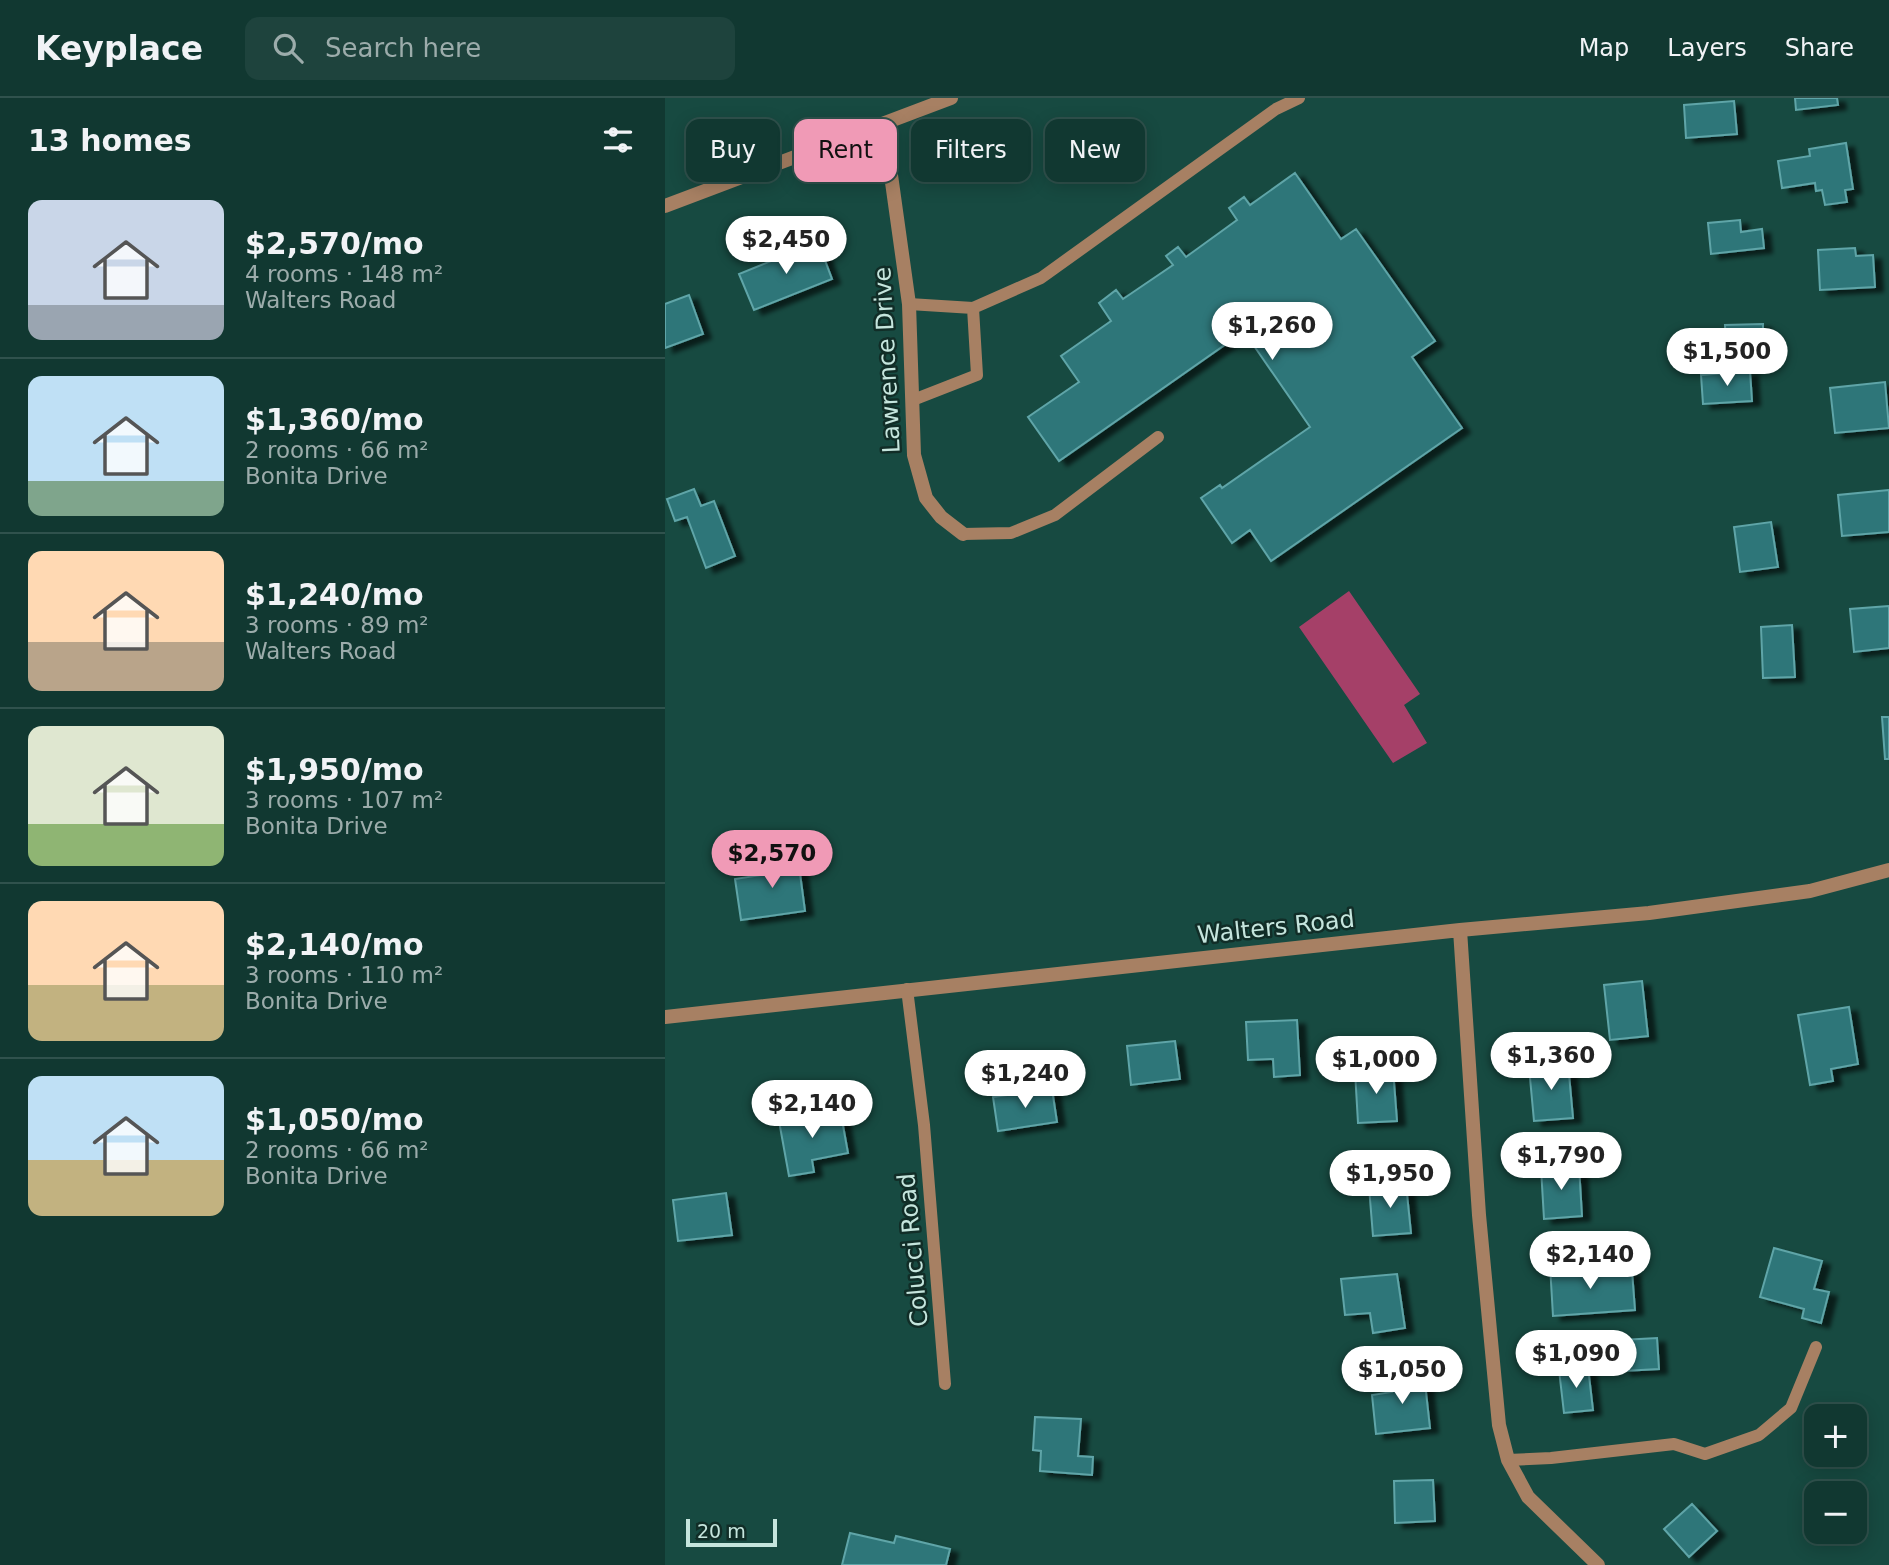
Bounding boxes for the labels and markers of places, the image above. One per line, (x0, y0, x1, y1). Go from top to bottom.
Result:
pin: $2,450 (729, 216, 843, 276)
pin: $1,260 (1215, 302, 1329, 362)
pin: $1,500 (1670, 328, 1784, 388)
pin: $2,570 (715, 830, 829, 890)
pin: $1,360 (1494, 1032, 1608, 1092)
pin: $1,000 (1319, 1037, 1433, 1096)
pin: $1,240 (968, 1051, 1082, 1110)
pin: $2,140 (755, 1080, 869, 1140)
pin: $1,790 (1504, 1132, 1618, 1192)
pin: $1,950 (1333, 1150, 1447, 1210)
pin: $2,140 (1533, 1232, 1647, 1291)
pin: $1,090 (1519, 1330, 1633, 1390)
pin: $1,050 (1345, 1346, 1459, 1406)

